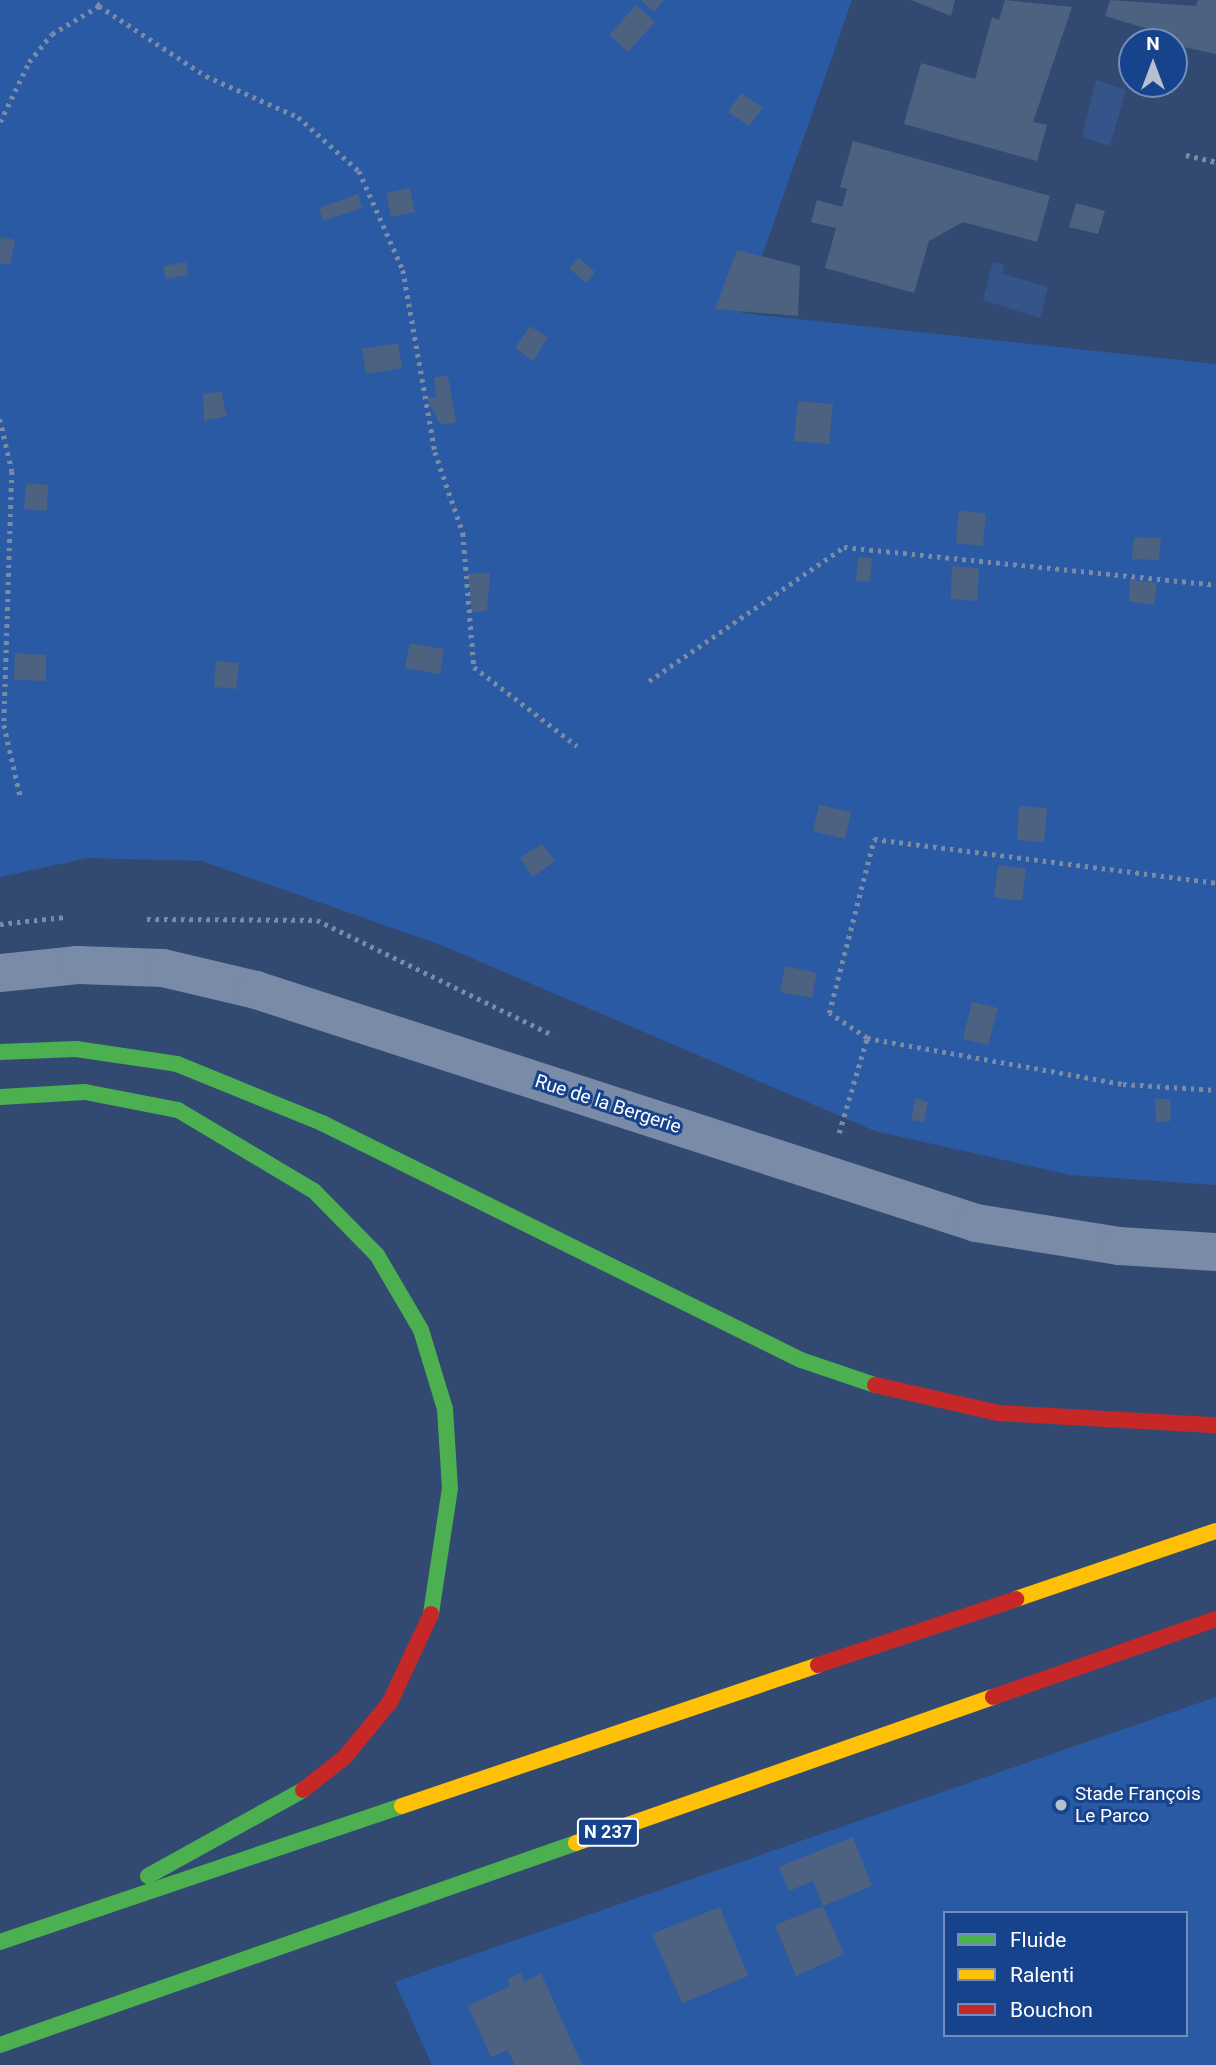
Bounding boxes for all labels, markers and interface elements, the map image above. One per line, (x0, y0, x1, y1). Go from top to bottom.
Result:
north arrow (1118, 28, 1188, 98)
text: N (1146, 32, 1160, 55)
street label: Rue de la Bergerie (532, 1070, 684, 1138)
place label: Stade François Le Parco (1075, 1783, 1201, 1827)
marker: Stade François Le Parco (1053, 1797, 1069, 1813)
road number: N 237 (576, 1818, 640, 1846)
legend (943, 1911, 1188, 2037)
text: Fluide (1010, 1928, 1066, 1952)
text: Ralenti (1010, 1963, 1074, 1987)
text: Bouchon (1010, 1998, 1093, 2022)

